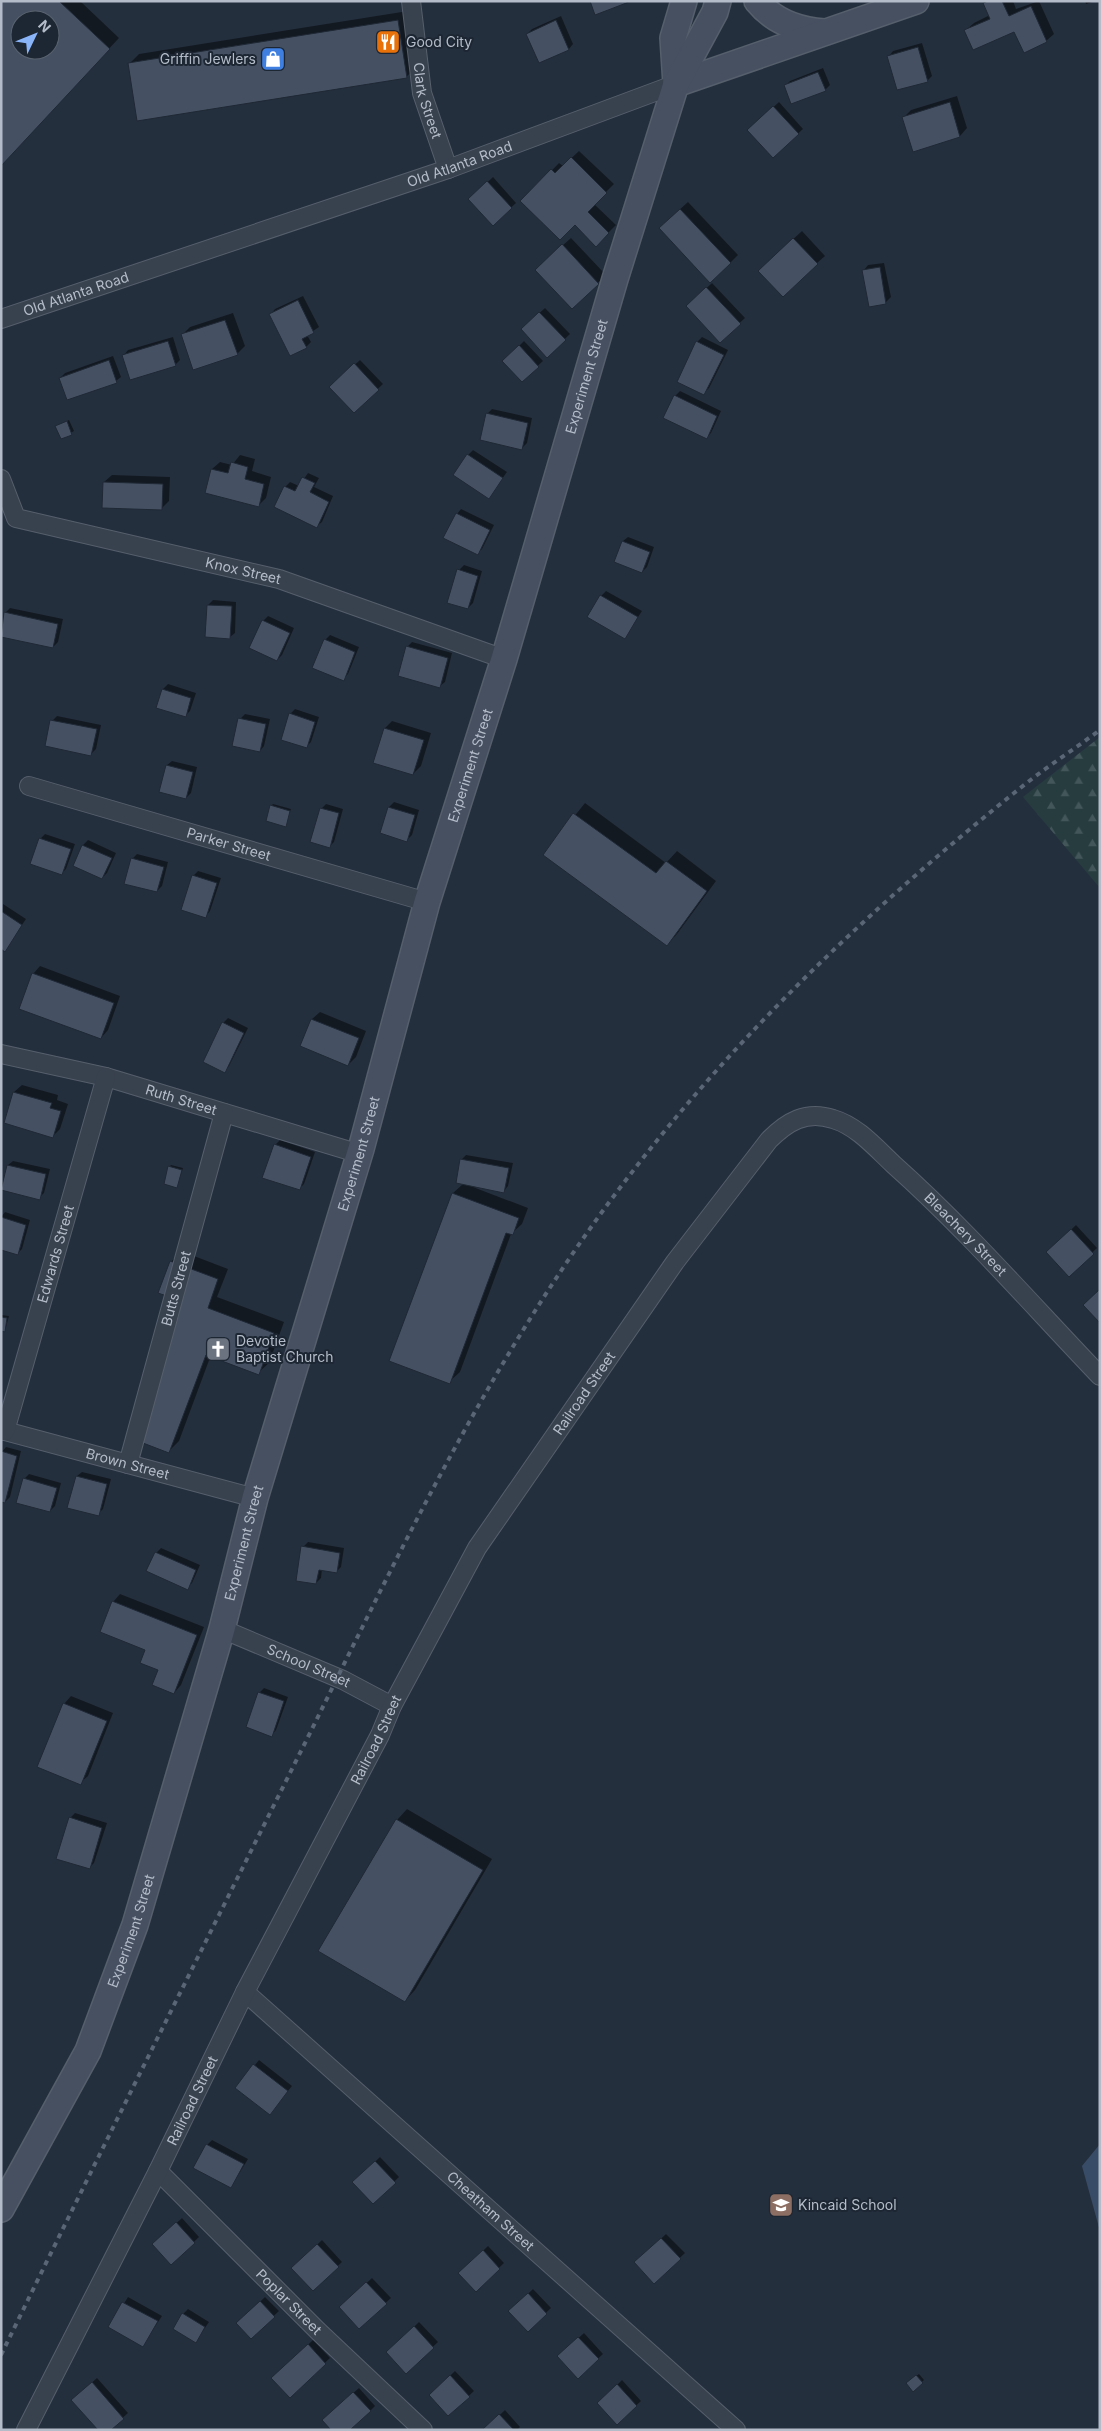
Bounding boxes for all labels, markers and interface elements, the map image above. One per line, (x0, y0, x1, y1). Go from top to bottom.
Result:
north arrow (10, 10, 60, 60)
text: N (35, 16, 55, 35)
restaurant icon: Good City (375, 29, 401, 55)
place label: Good City (406, 33, 472, 50)
shop icon: Griffin Jewlers (260, 46, 286, 72)
place label: Griffin Jewlers (160, 50, 256, 67)
street label: Clark Street (410, 61, 446, 141)
street label: Old Atlanta Road (405, 137, 514, 190)
street label: Old Atlanta Road (21, 268, 131, 319)
street label: Experiment Street (561, 317, 611, 436)
street label: Knox Street (204, 553, 283, 587)
street label: Experiment Street (444, 706, 496, 824)
street label: Parker Street (185, 823, 273, 864)
street label: Ruth Street (144, 1080, 219, 1118)
street label: Experiment Street (334, 1094, 383, 1213)
street label: Bleachery Street (921, 1189, 1011, 1279)
street label: Edwards Street (33, 1203, 77, 1305)
street label: Butts Street (157, 1249, 194, 1328)
place label: Devotie Baptist Church (236, 1332, 334, 1365)
church icon: Devotie Baptist Church (205, 1336, 231, 1362)
street label: Railroad Street (549, 1348, 619, 1438)
street label: Brown Street (84, 1444, 172, 1483)
street label: Experiment Street (220, 1483, 266, 1602)
street label: School Street (265, 1640, 354, 1691)
street label: Railroad Street (347, 1692, 405, 1787)
street label: Experiment Street (103, 1872, 158, 1990)
street label: Railroad Street (163, 2053, 221, 2148)
street label: Cheatham Street (444, 2167, 538, 2254)
school or university icon: Kincaid School (768, 2192, 794, 2218)
place label: Kincaid School (798, 2196, 897, 2213)
street label: Poplar Street (253, 2265, 326, 2338)

